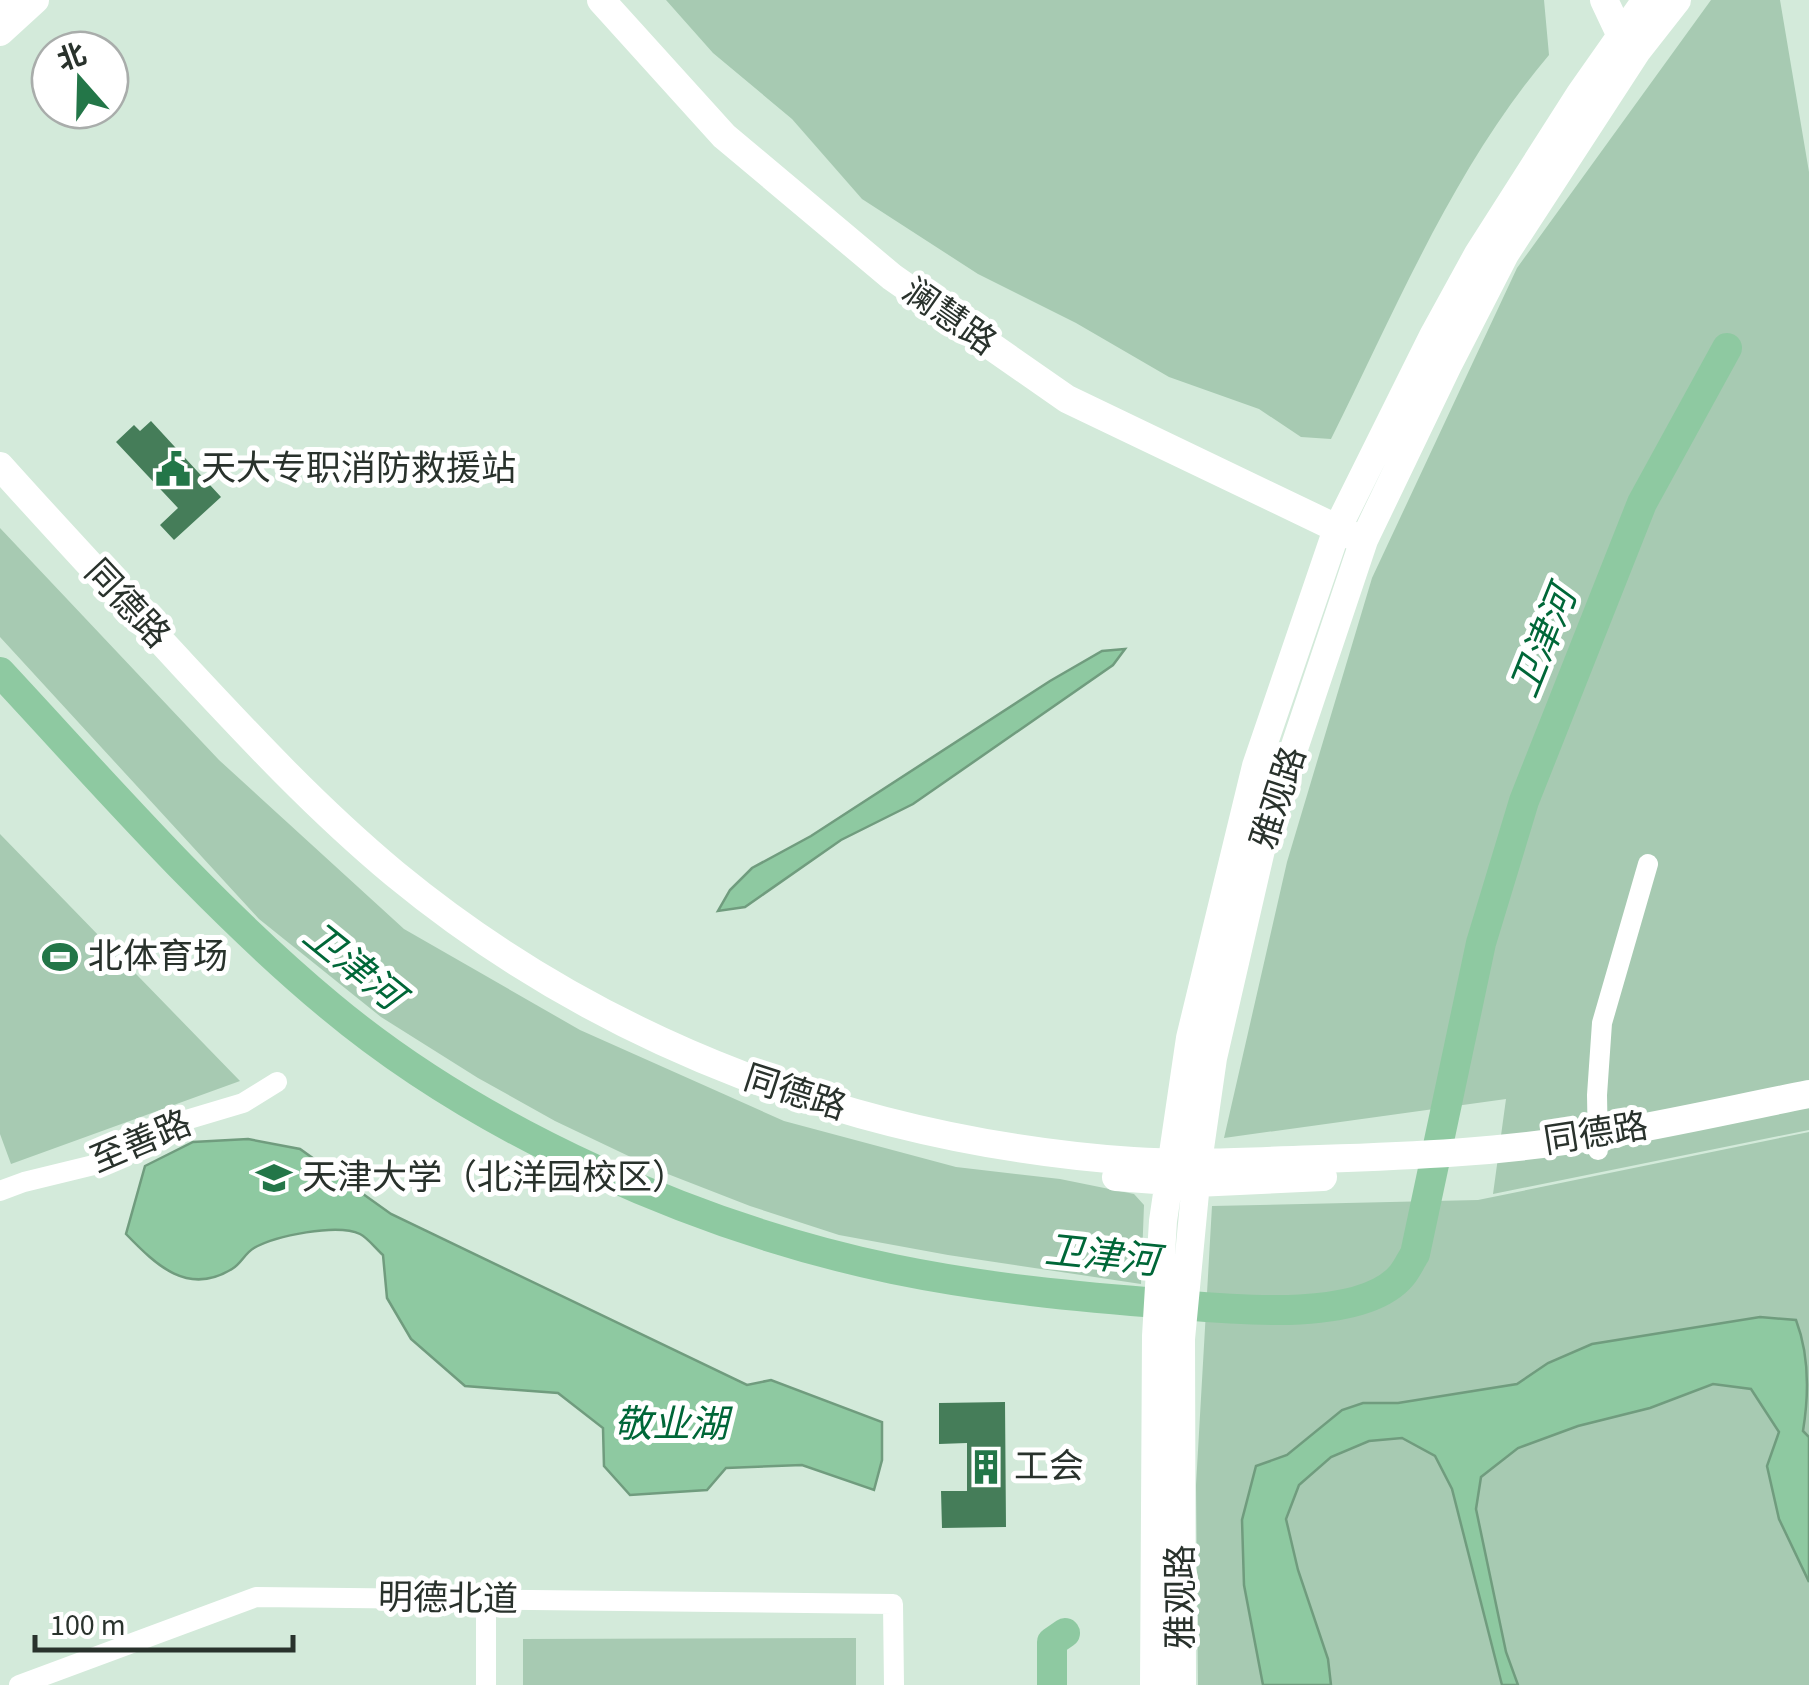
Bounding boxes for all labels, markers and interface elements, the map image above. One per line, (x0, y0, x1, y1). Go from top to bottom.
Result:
north arrow (30, 30, 130, 130)
text: 北 (52, 34, 92, 81)
street label: 澜慧路 (892, 266, 1006, 368)
place label: 天大专职消防救援站 (201, 444, 516, 494)
public building icon: 天大专职消防救援站 (154, 450, 192, 488)
street label: 同德路 (73, 549, 181, 659)
water label: 卫津河 (1498, 573, 1593, 705)
street label: 雅观路 (1239, 740, 1319, 856)
water label: 卫津河 (292, 909, 420, 1027)
place label: 北体育场 (88, 932, 228, 982)
sports icon: 北体育场 (41, 938, 79, 976)
street label: 同德路 (737, 1053, 853, 1133)
street label: 至善路 (83, 1098, 199, 1186)
street label: 同德路 (1540, 1101, 1652, 1167)
place label: 天津大学（北洋园校区） (302, 1153, 687, 1203)
school or university icon: 天津大学（北洋园校区） (255, 1159, 293, 1197)
water label: 卫津河 (1042, 1223, 1168, 1290)
water label: 敬业湖 (614, 1398, 733, 1452)
place label: 工会 (1014, 1442, 1084, 1492)
building icon: 工会 (967, 1448, 1005, 1486)
street label: 雅观路 (1156, 1544, 1206, 1650)
street label: 明德北道 (378, 1573, 518, 1625)
scale bar (35, 1590, 292, 1652)
text: 100 m (50, 1604, 126, 1647)

